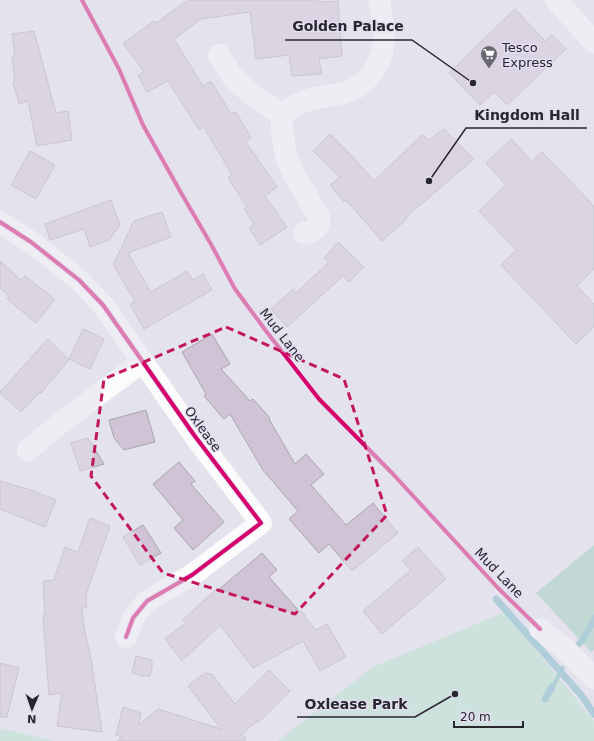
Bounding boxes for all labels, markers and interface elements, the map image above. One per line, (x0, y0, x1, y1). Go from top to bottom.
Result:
callout: Golden Palace (285, 14, 412, 40)
text: Golden Palace (292, 18, 404, 34)
place label: Tesco Express (501, 40, 553, 70)
supermarket icon: Tesco Express (479, 44, 499, 69)
callout: Kingdom Hall (466, 102, 587, 128)
text: Kingdom Hall (474, 107, 580, 123)
street label: Mud Lane (257, 305, 307, 365)
street label: Oxlease (182, 403, 224, 455)
street label: Mud Lane (472, 545, 526, 601)
north arrow (12, 689, 52, 729)
callout: Oxlease Park (297, 691, 415, 717)
text: Oxlease Park (305, 696, 408, 712)
scale bar (454, 703, 523, 729)
text: 20 m (460, 710, 491, 724)
text: N (27, 712, 37, 725)

